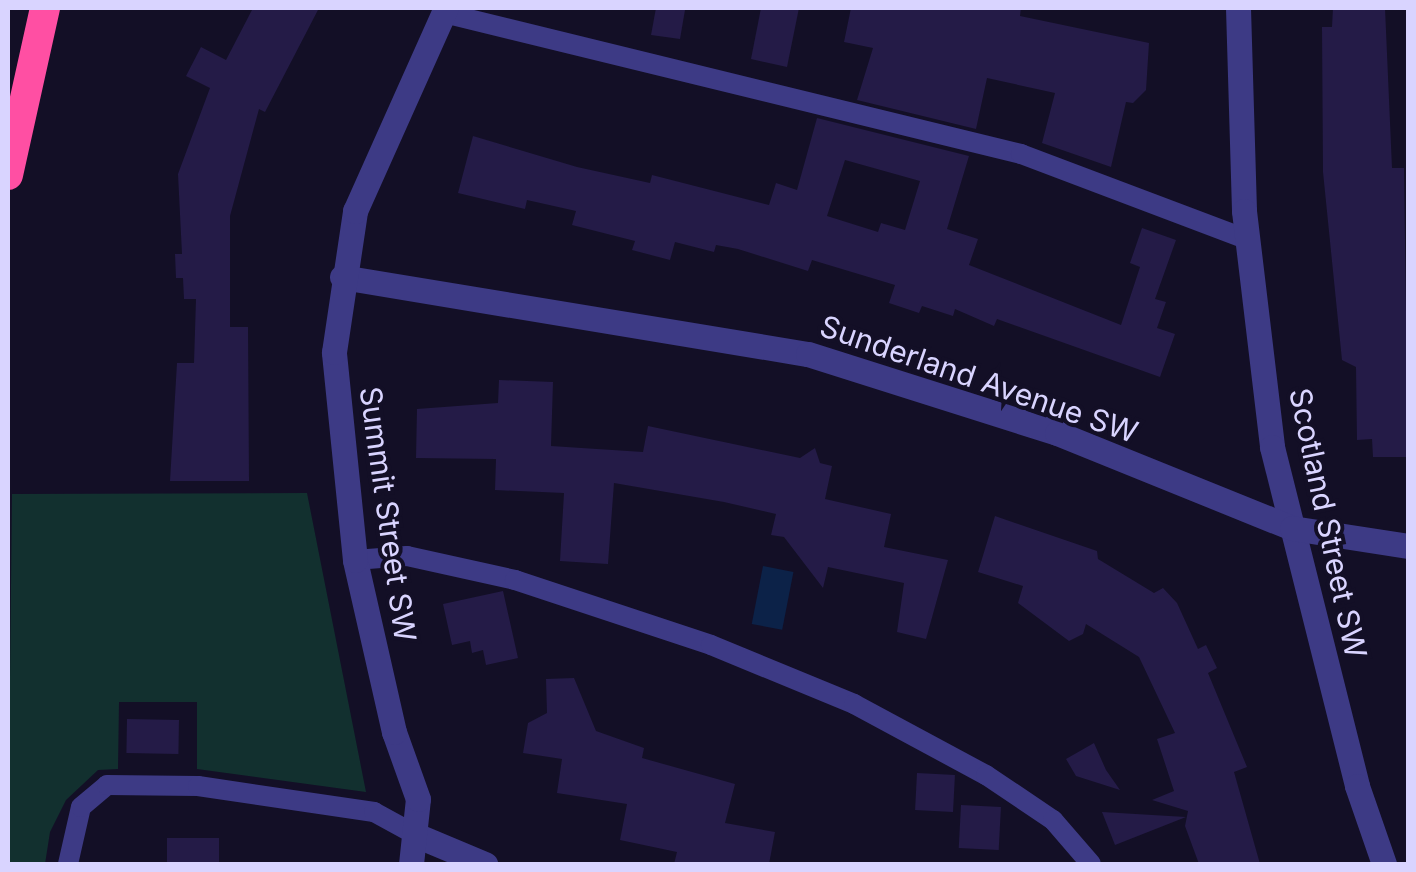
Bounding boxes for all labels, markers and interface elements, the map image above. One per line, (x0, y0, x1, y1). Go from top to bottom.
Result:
street label: Sunderland Avenue SW (815, 308, 1143, 450)
street label: Summit Street SW (352, 384, 424, 644)
street label: Scotland Street SW (1282, 385, 1374, 661)

